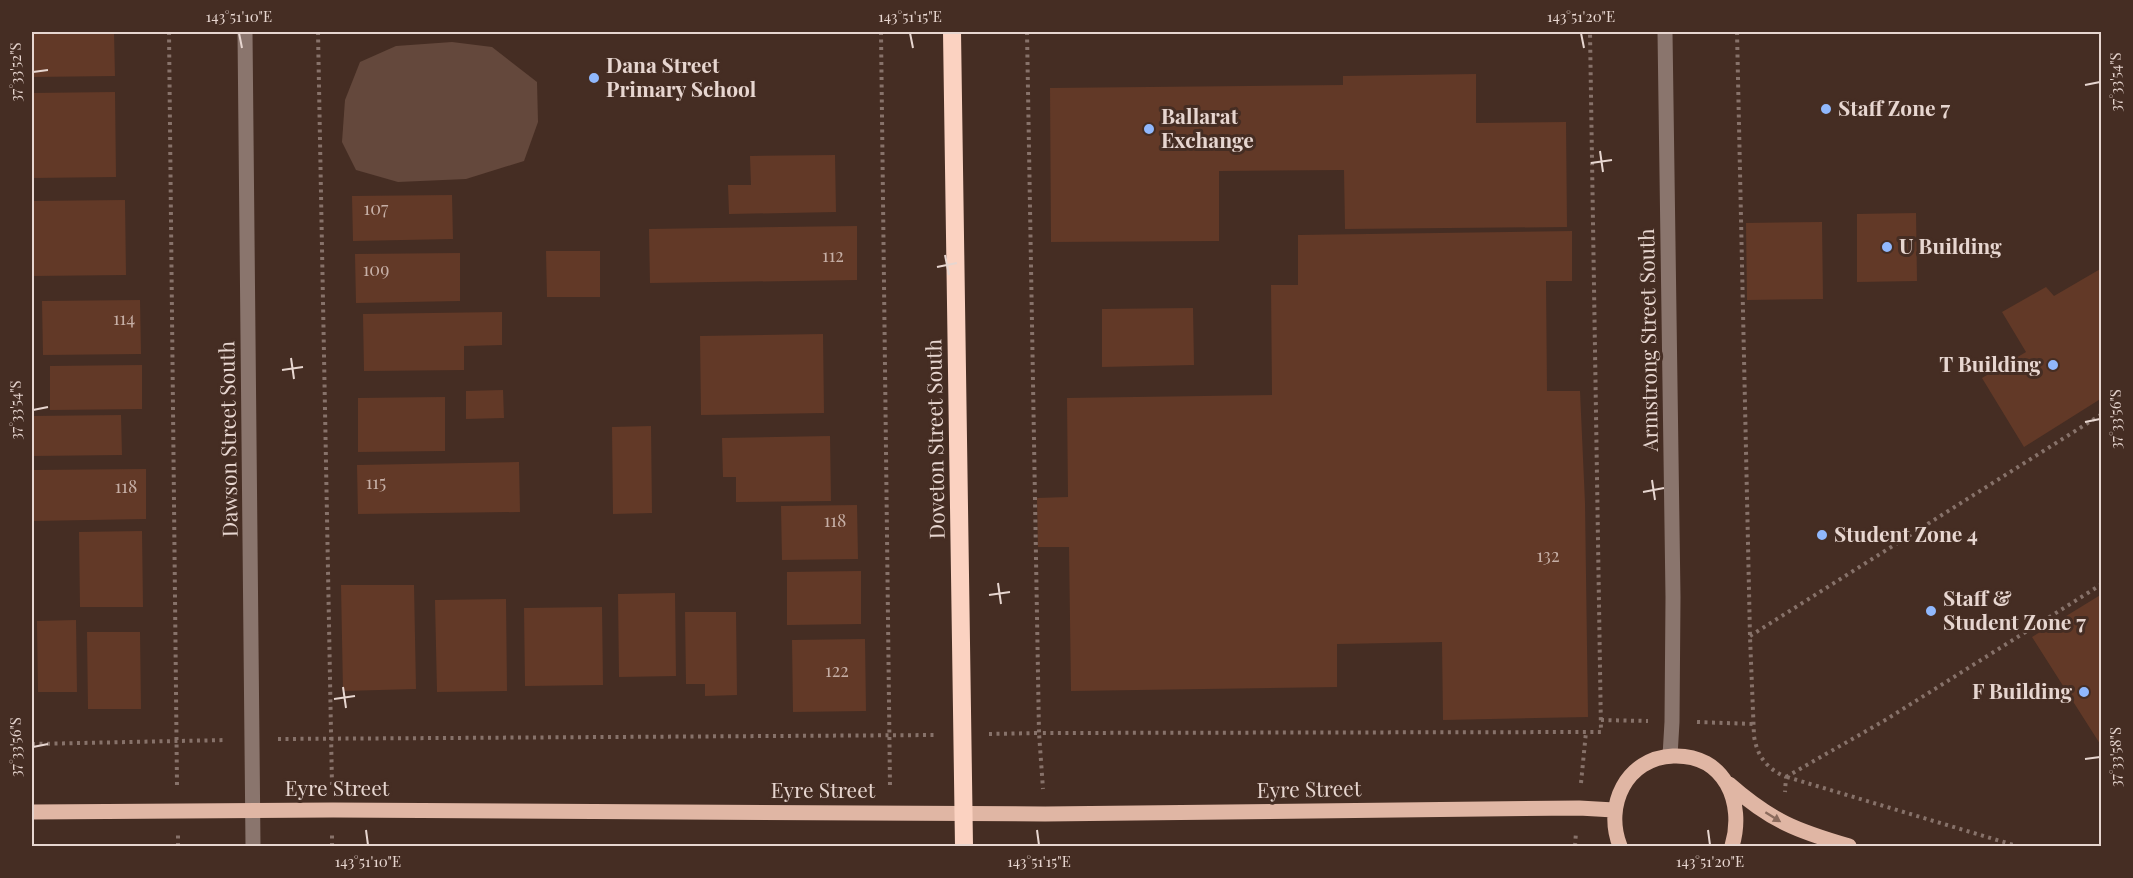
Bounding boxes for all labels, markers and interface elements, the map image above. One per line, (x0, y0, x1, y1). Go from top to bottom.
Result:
text: 143°51'10"E (206, 6, 272, 26)
text: 143°51'15"E (878, 6, 942, 26)
text: 143°51'20"E (1547, 6, 1615, 26)
text: 37°33'52"S (5, 42, 25, 102)
place label: Dana Street Primary School (606, 50, 757, 102)
text: 37°33'54"S (2105, 52, 2125, 112)
marker: Dana Street Primary School (587, 71, 601, 85)
place label: Staff Zone 7 (1838, 93, 1951, 121)
place label: Ballarat Exchange (1161, 101, 1254, 153)
marker: Staff Zone 7 (1819, 102, 1833, 116)
marker: Ballarat Exchange (1142, 122, 1156, 136)
house number: 107 (364, 196, 389, 220)
street label: Armstrong Street South (1631, 228, 1663, 453)
place label: U Building (1899, 231, 2002, 259)
marker: U Building (1880, 240, 1894, 254)
house number: 112 (822, 243, 844, 267)
house number: 109 (363, 257, 389, 281)
house number: 114 (113, 306, 135, 330)
street label: Doveton Street South (918, 338, 950, 539)
street label: Dawson Street South (211, 340, 243, 537)
place label: T Building (1939, 349, 2041, 377)
marker: T Building (2046, 358, 2060, 372)
text: 37°33'54"S (5, 380, 25, 440)
text: 37°33'56"S (2105, 389, 2125, 449)
house number: 115 (366, 470, 386, 494)
house number: 118 (115, 474, 137, 498)
house number: 118 (824, 508, 846, 532)
place label: Student Zone 4 (1834, 519, 1978, 547)
marker: Student Zone 4 (1815, 528, 1829, 542)
house number: 132 (1536, 543, 1560, 567)
place label: Staff & Student Zone 7 (1943, 583, 2086, 635)
marker: Staff & Student Zone 7 (1924, 604, 1938, 618)
house number: 122 (825, 658, 849, 682)
place label: F Building (1972, 676, 2072, 704)
marker: F Building (2077, 685, 2091, 699)
text: 37°33'56"S (5, 717, 25, 777)
text: 37°33'58"S (2105, 727, 2125, 787)
street label: Eyre Street (285, 773, 390, 801)
street label: Eyre Street (1256, 773, 1362, 803)
street label: Eyre Street (771, 775, 876, 803)
one-way arrow (1765, 812, 1781, 823)
text: 143°51'10"E (335, 851, 401, 871)
text: 143°51'15"E (1007, 851, 1071, 871)
text: 143°51'20"E (1676, 851, 1744, 871)

